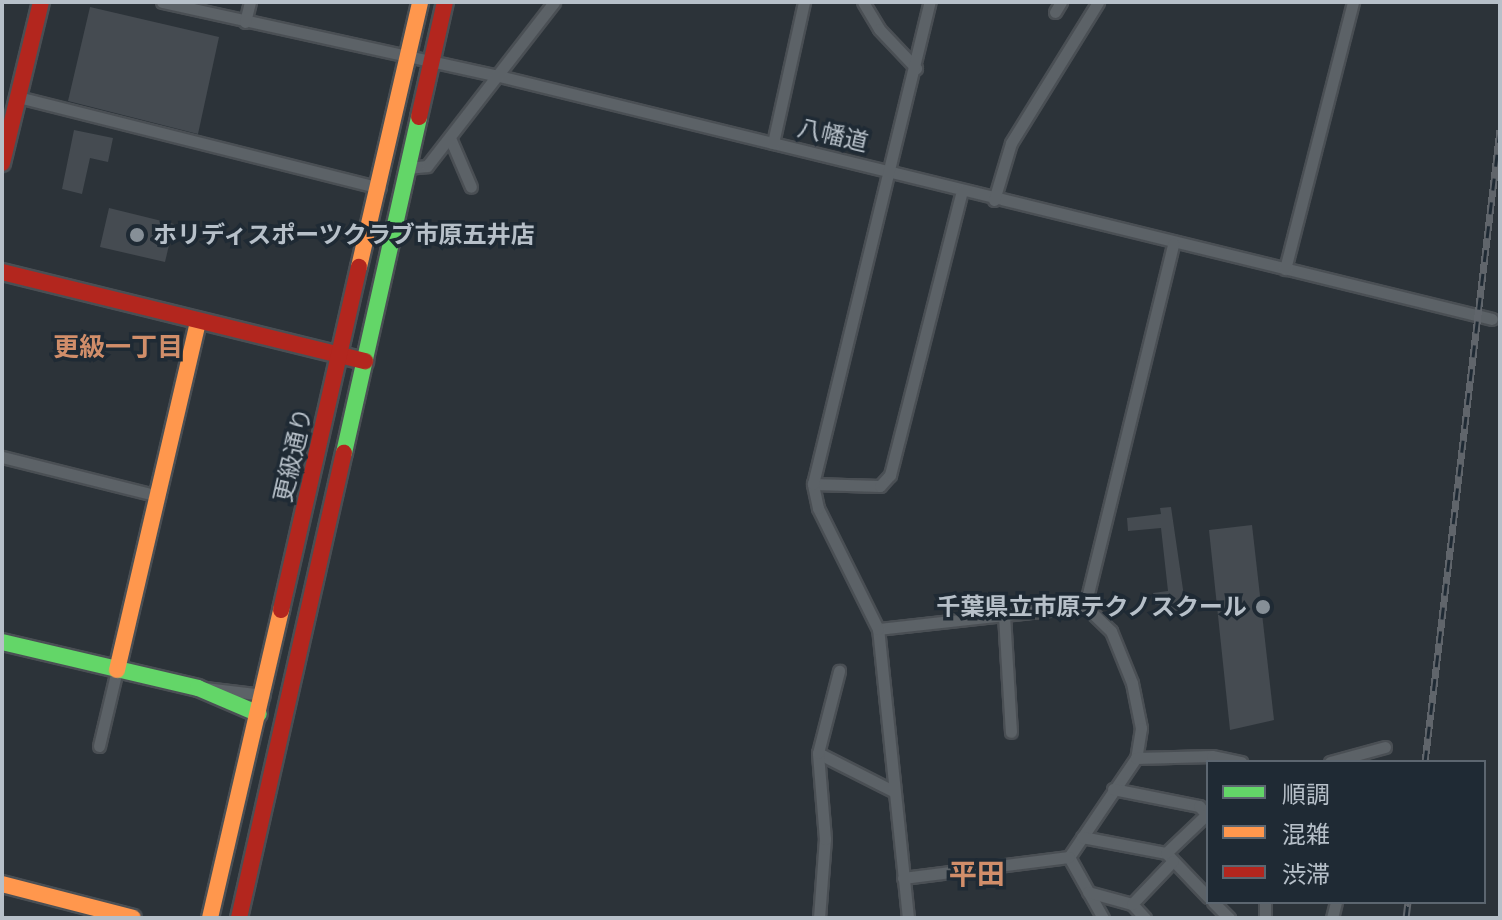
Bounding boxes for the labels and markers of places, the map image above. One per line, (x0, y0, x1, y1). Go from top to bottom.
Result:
place label: ホリディスポーツクラブ市原五井店 (153, 221, 537, 249)
marker: ホリディスポーツクラブ市原五井店 (128, 226, 146, 244)
place label: 千葉県立市原テクノスクール (935, 593, 1247, 621)
marker: 千葉県立市原テクノスクール (1254, 598, 1272, 616)

